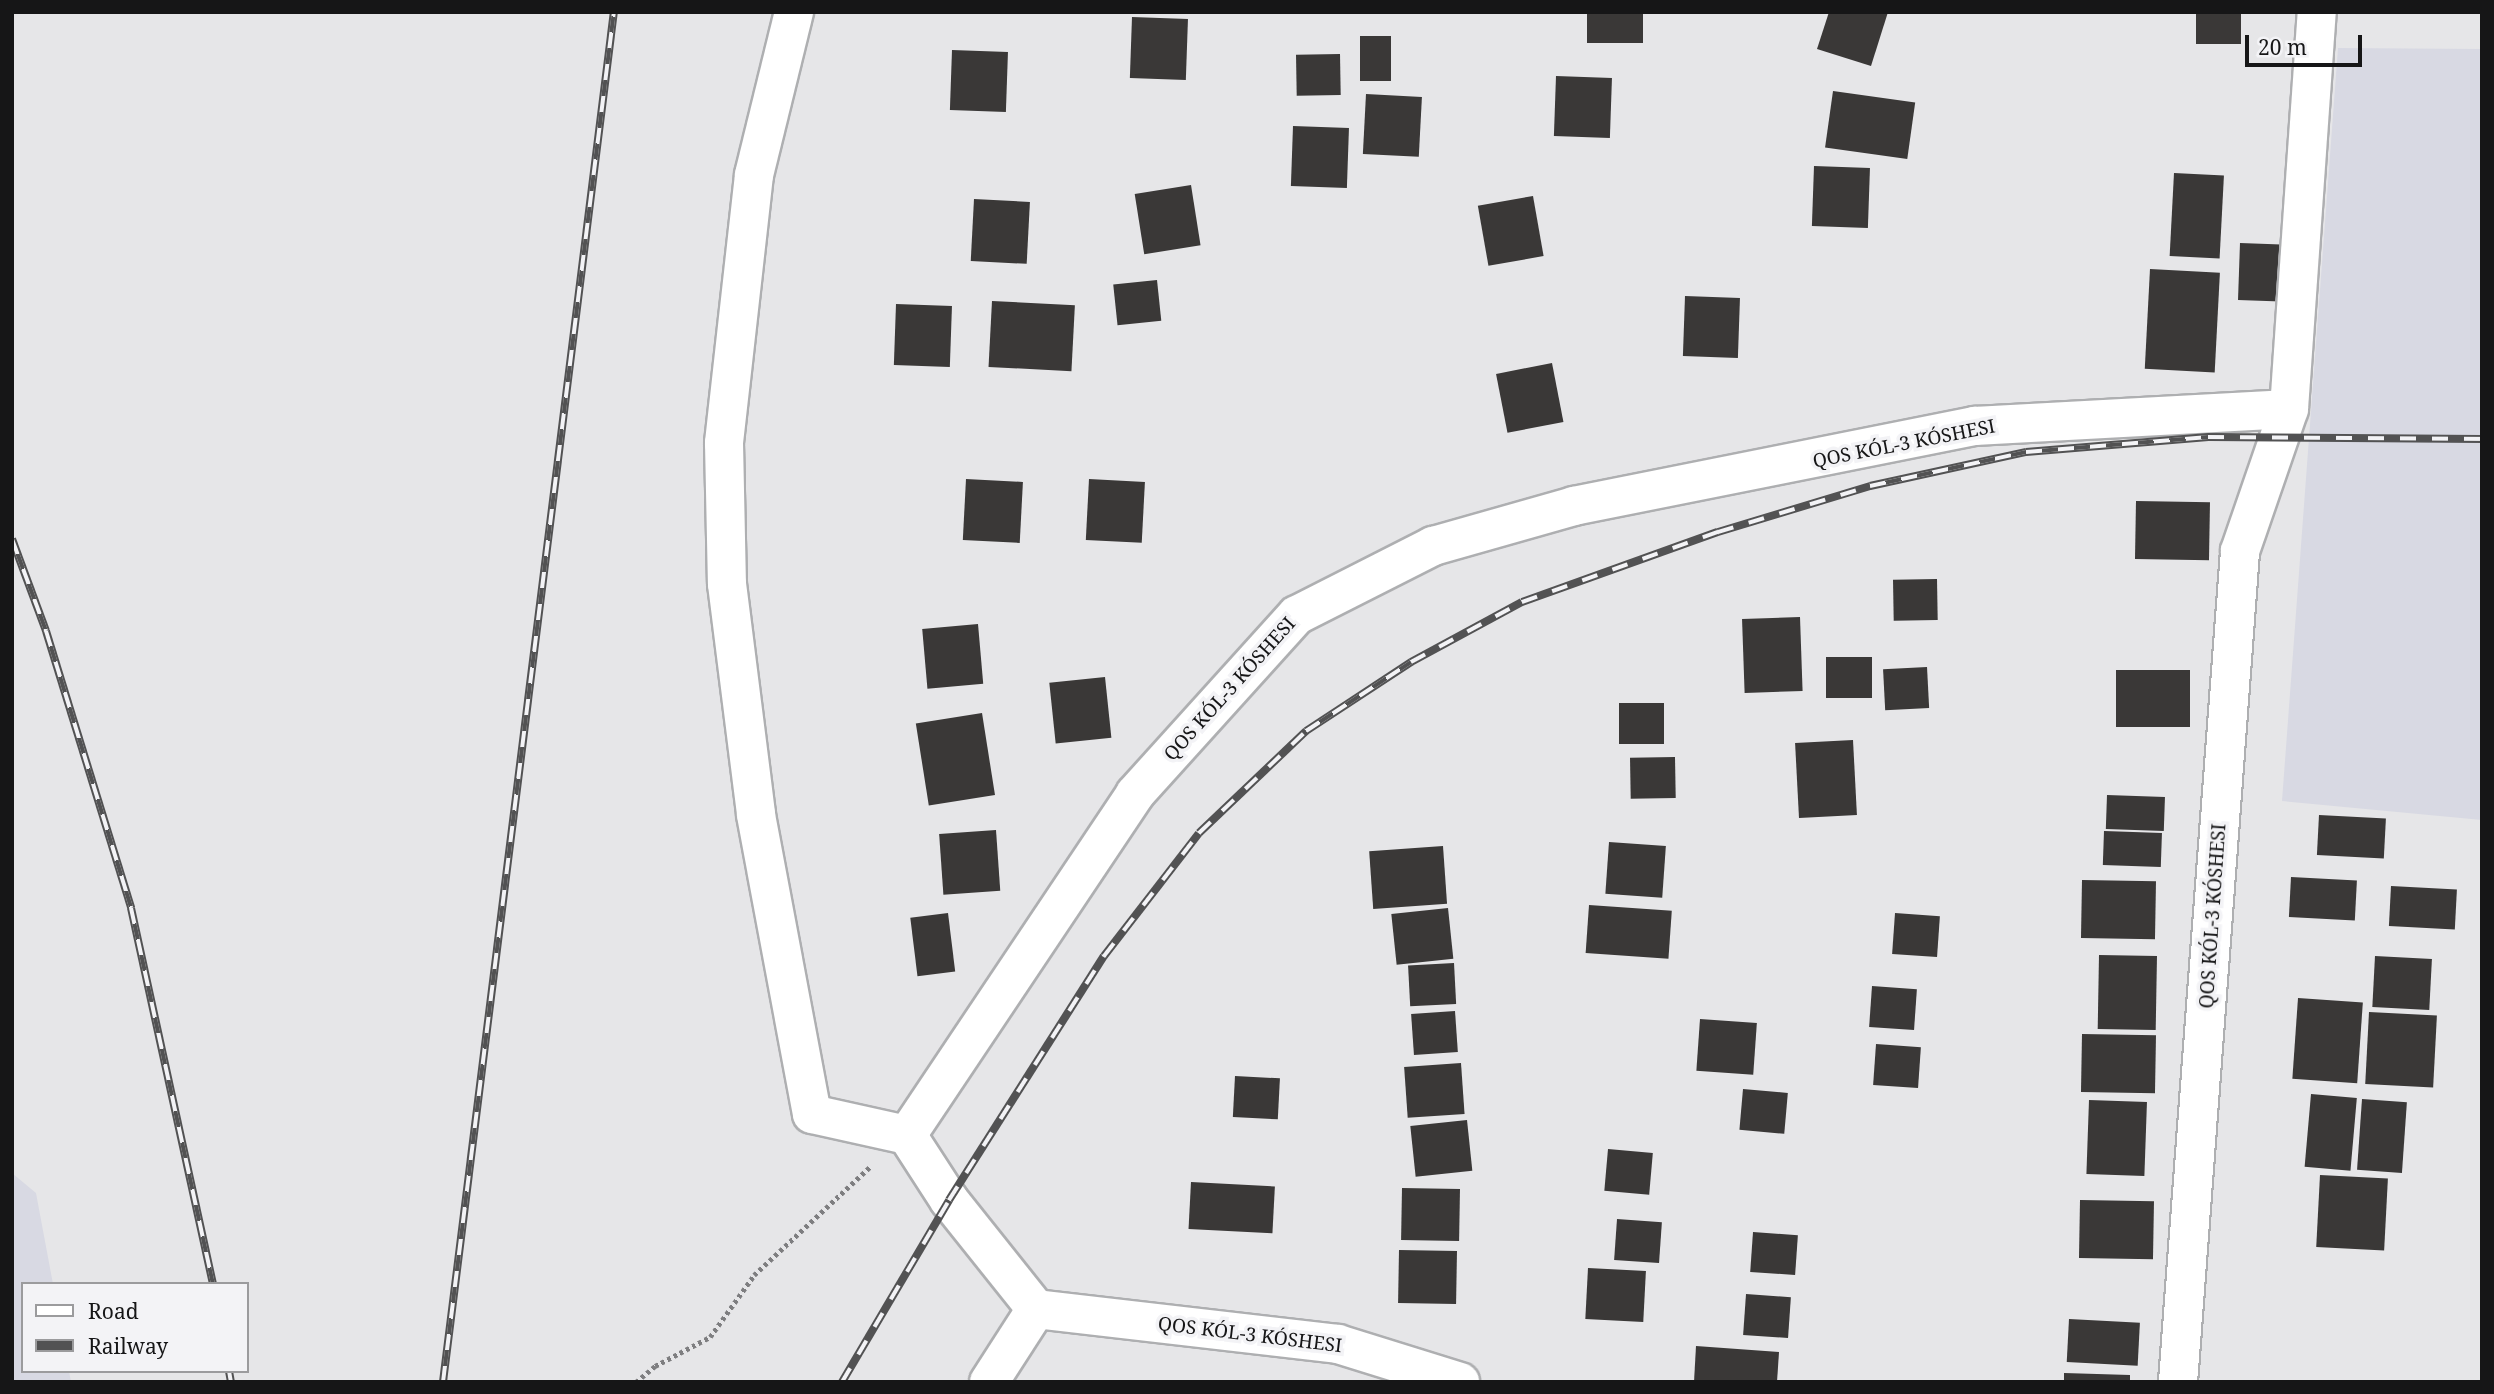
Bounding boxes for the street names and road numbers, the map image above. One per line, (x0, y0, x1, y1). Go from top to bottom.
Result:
street label: QOS KÓL-3 KÓSHESI (1811, 415, 1997, 473)
street label: QOS KÓL-3 KÓSHESI (1160, 613, 1300, 765)
street label: QOS KÓL-3 KÓSHESI (2195, 823, 2231, 1009)
street label: QOS KÓL-3 KÓSHESI (1157, 1312, 1343, 1358)

